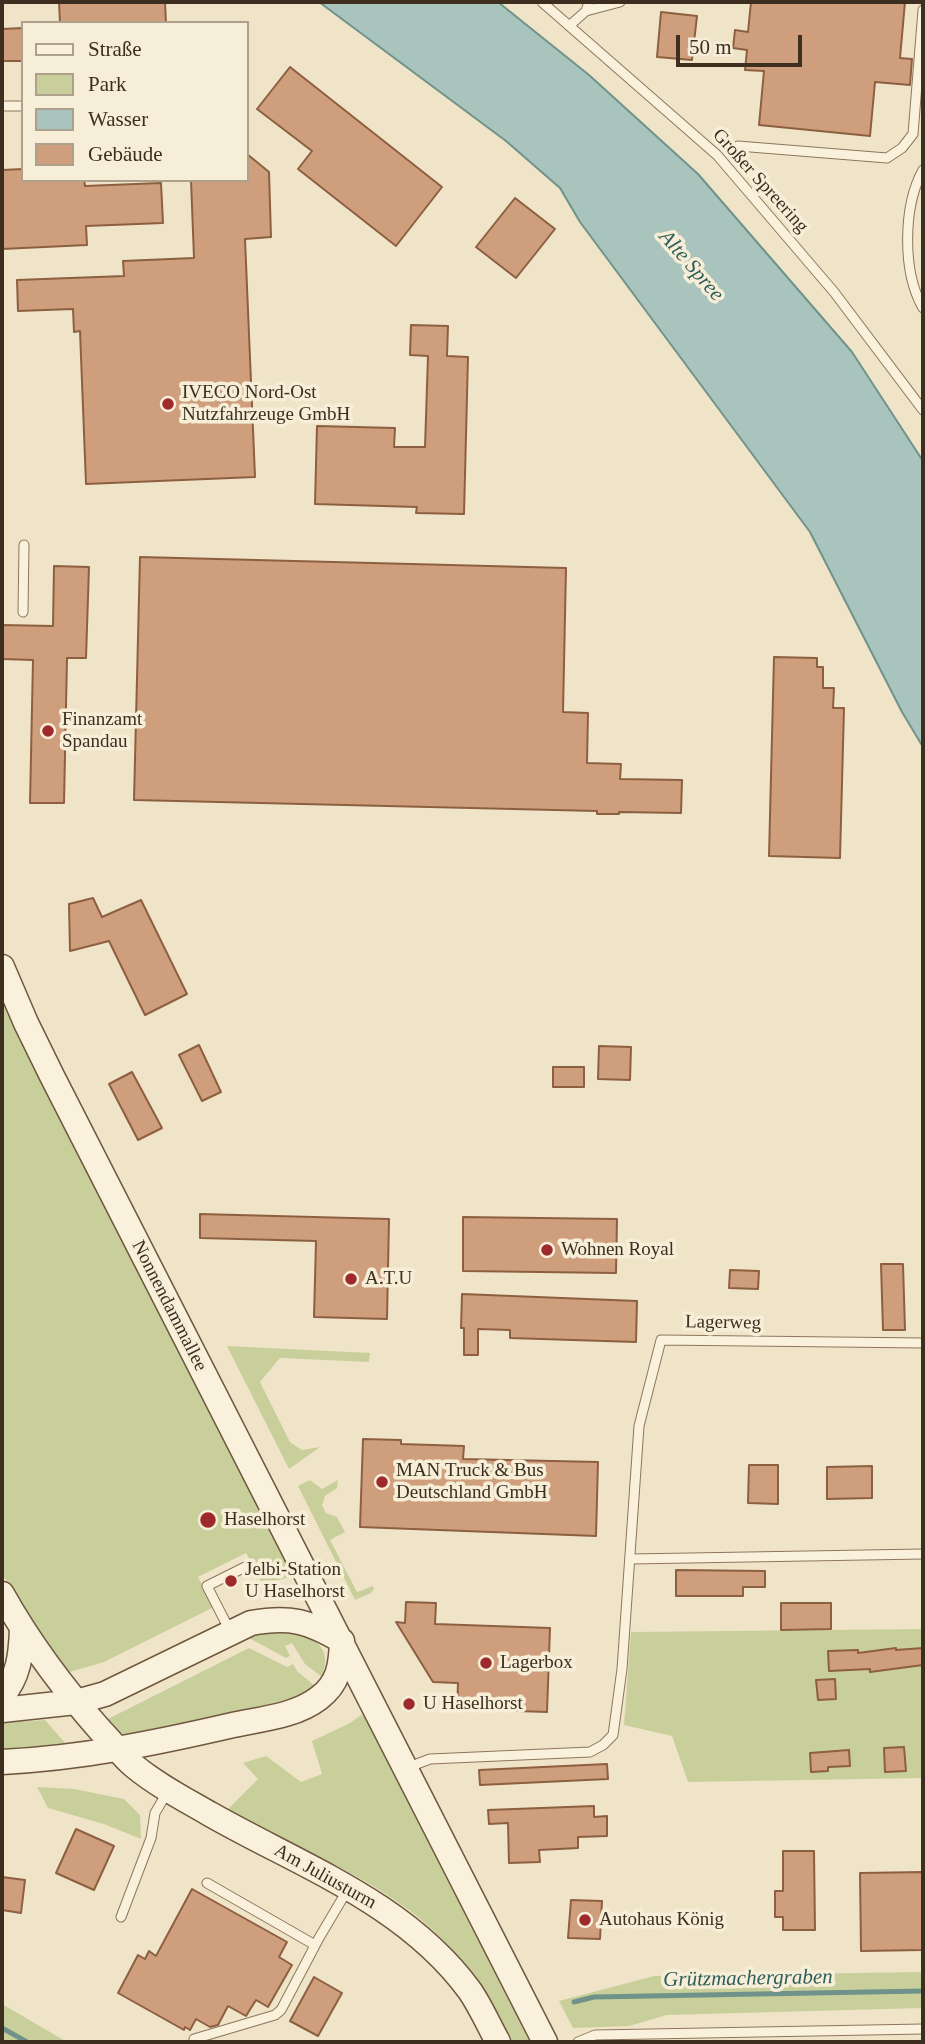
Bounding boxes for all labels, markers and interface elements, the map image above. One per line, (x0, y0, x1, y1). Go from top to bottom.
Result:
legend (21, 21, 248, 182)
scale bar (680, 21, 806, 65)
text: 50 m (689, 35, 732, 59)
text: Straße (88, 37, 142, 61)
text: Park (88, 72, 127, 96)
text: Wasser (88, 107, 148, 131)
street label: Großer Spreering (707, 124, 813, 238)
text: Gebäude (88, 142, 163, 166)
water label: Alte Spree (653, 225, 729, 307)
place label: IVECO Nord-Ost Nutzfahrzeuge GmbH (182, 382, 350, 426)
marker: IVECO Nord-Ost Nutzfahrzeuge GmbH (160, 396, 176, 412)
place label: Finanzamt Spandau (62, 709, 142, 753)
marker: Finanzamt Spandau (40, 723, 56, 739)
street label: Nonnendammallee (126, 1237, 212, 1375)
place label: Wohnen Royal (561, 1239, 674, 1261)
marker: Wohnen Royal (539, 1242, 555, 1258)
place label: A.T.U (365, 1268, 412, 1290)
marker: A.T.U (343, 1271, 359, 1287)
street label: Lagerweg (685, 1311, 761, 1335)
place label: MAN Truck & Bus Deutschland GmbH (396, 1460, 547, 1504)
marker: MAN Truck & Bus Deutschland GmbH (374, 1474, 390, 1490)
place label: Haselhorst (224, 1509, 305, 1531)
marker: Haselhorst (198, 1510, 218, 1530)
place label: Jelbi-Station U Haselhorst (245, 1559, 345, 1603)
marker: Jelbi-Station U Haselhorst (223, 1573, 239, 1589)
place label: Lagerbox (500, 1652, 573, 1674)
marker: Lagerbox (478, 1655, 494, 1671)
place label: U Haselhorst (423, 1693, 523, 1715)
marker: U Haselhorst (401, 1696, 417, 1712)
street label: Am Juliusturm (270, 1840, 380, 1914)
place label: Autohaus König (599, 1909, 724, 1931)
marker: Autohaus König (577, 1912, 593, 1928)
water label: Grützmachergraben (663, 1965, 833, 1993)

